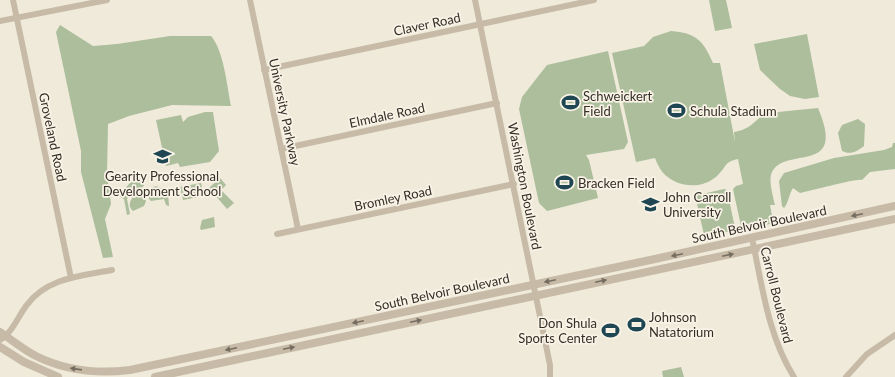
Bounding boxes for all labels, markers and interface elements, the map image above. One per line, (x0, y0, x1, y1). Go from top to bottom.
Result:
street label: Claver Road (392, 9, 462, 39)
street label: University Parkway (266, 57, 304, 167)
place label: Schweickert Field (583, 88, 653, 119)
street label: Groveland Road (36, 91, 70, 183)
sports icon: Schweickert Field (560, 93, 580, 113)
street label: Elmdale Road (348, 99, 426, 131)
sports icon: Schula Stadium (667, 101, 687, 121)
place label: Schula Stadium (690, 103, 777, 119)
street label: Washington Boulevard (505, 121, 545, 251)
school or university icon: Gearity Professional Development School (152, 147, 172, 167)
place label: Gearity Professional Development School (103, 168, 221, 199)
sports icon: Bracken Field (555, 173, 575, 193)
place label: Bracken Field (578, 175, 655, 191)
street label: Bromley Road (353, 182, 433, 214)
place label: John Carroll University (663, 189, 731, 220)
school or university icon: John Carroll University (640, 194, 660, 214)
street label: South Belvoir Boulevard (690, 202, 828, 246)
one-way arrow (851, 212, 863, 218)
street label: Carroll Boulevard (757, 245, 797, 345)
one-way arrow (722, 251, 734, 257)
one-way arrow (671, 252, 683, 258)
street label: South Belvoir Boulevard (373, 270, 511, 314)
one-way arrow (544, 278, 556, 284)
one-way arrow (595, 278, 607, 284)
place label: Johnson Natatorium (649, 309, 714, 340)
sports icon: Johnson Natatorium (626, 314, 646, 334)
place label: Don Shula Sports Center (518, 315, 597, 346)
one-way arrow (410, 318, 422, 324)
one-way arrow (352, 319, 364, 325)
sports icon: Don Shula Sports Center (600, 320, 620, 340)
one-way arrow (282, 345, 295, 351)
one-way arrow (225, 346, 237, 352)
one-way arrow (69, 366, 82, 372)

